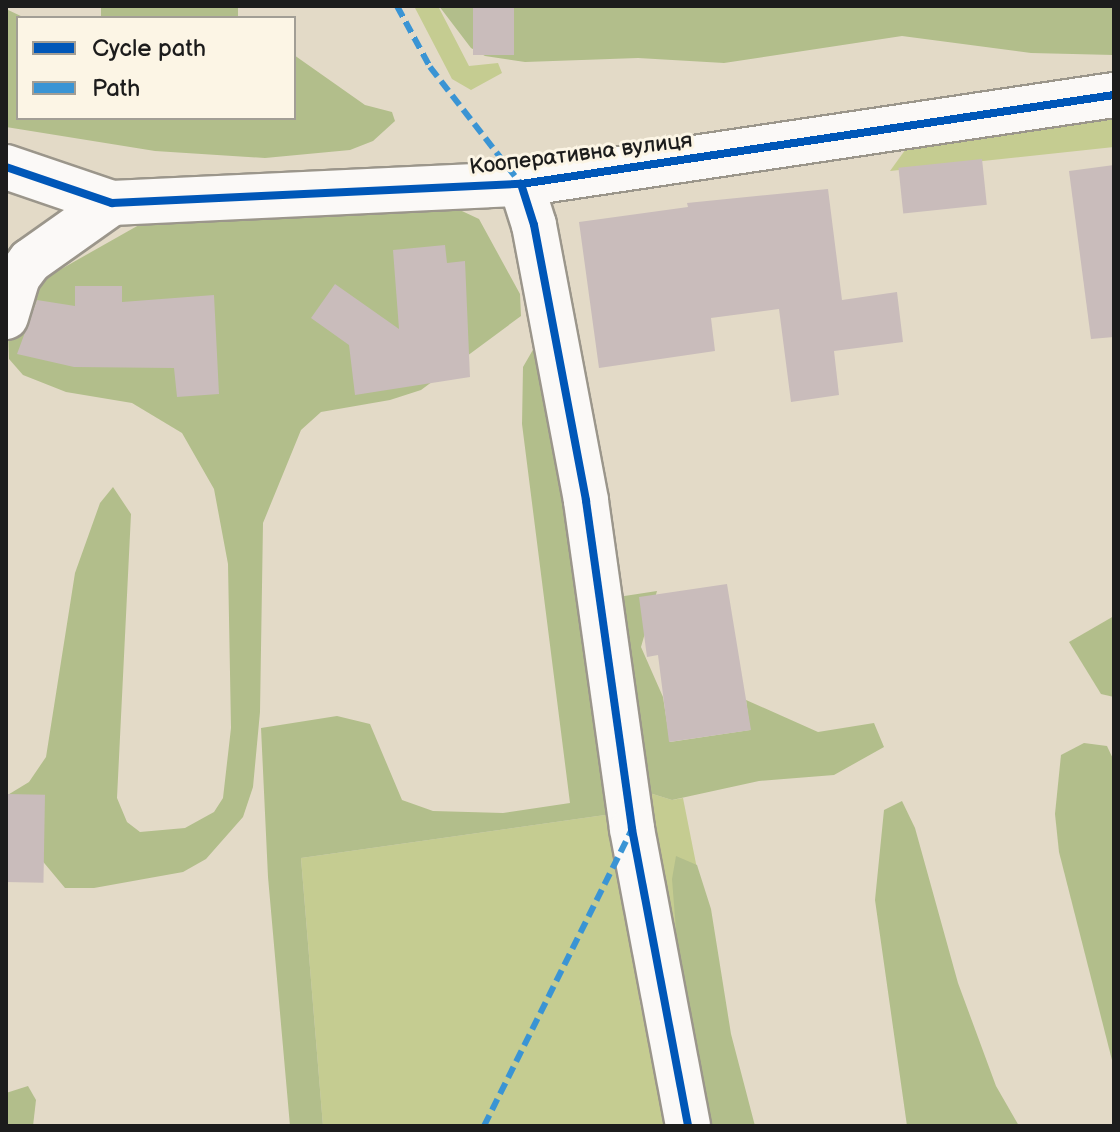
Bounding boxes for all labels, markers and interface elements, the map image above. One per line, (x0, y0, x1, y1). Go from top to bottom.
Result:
legend (16, 16, 296, 120)
text: Cycle path (92, 34, 206, 63)
text: Path (92, 74, 140, 103)
street label: Кооперативна вулиця (468, 127, 694, 181)

